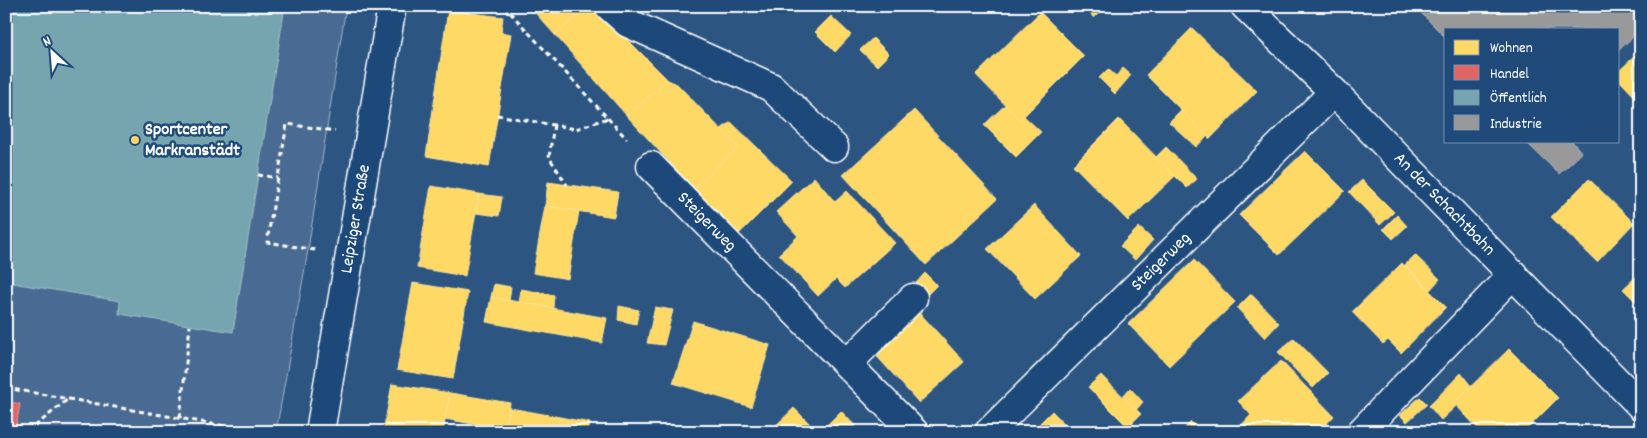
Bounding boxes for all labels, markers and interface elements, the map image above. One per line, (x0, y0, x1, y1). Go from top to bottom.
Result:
north arrow (28, 28, 78, 78)
legend (1444, 28, 1620, 142)
text: N (40, 32, 55, 53)
text: Wohnen (1490, 38, 1533, 60)
text: Handel (1490, 64, 1529, 86)
text: Öffentlich (1490, 88, 1547, 110)
text: Industrie (1490, 114, 1542, 136)
place label: Sportcenter Markranstädt (145, 118, 240, 164)
marker: Sportcenter Markranstädt (129, 134, 141, 146)
street label: An der Schachtbahn (1387, 147, 1501, 262)
street label: Leipziger Straße (335, 163, 377, 275)
street label: Steigerweg (671, 186, 742, 258)
street label: Steigerweg (1126, 227, 1197, 298)

